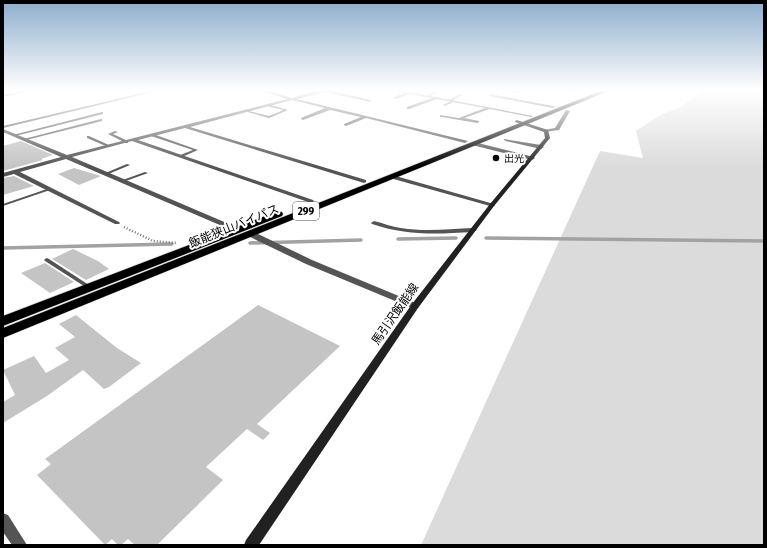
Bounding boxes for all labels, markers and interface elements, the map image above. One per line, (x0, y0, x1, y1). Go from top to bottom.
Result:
marker: 出光 (491, 153, 501, 163)
place label: 出光 (504, 153, 524, 165)
street label: 飯能狭山バイパス (187, 202, 281, 250)
road number: 299 (293, 202, 319, 220)
street label: 馬引沢飯能線 (369, 280, 421, 348)

